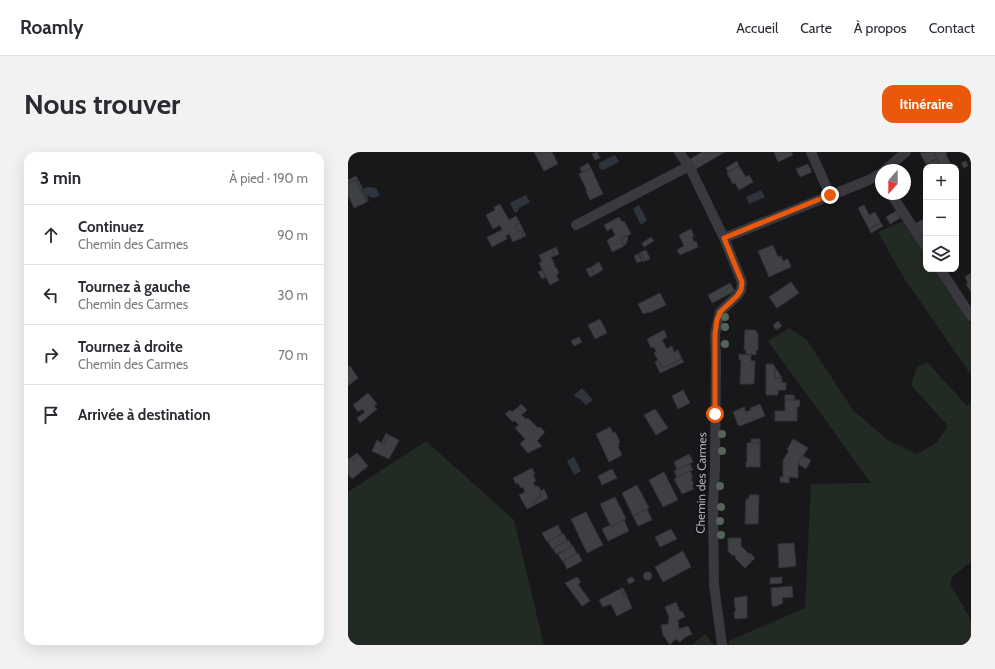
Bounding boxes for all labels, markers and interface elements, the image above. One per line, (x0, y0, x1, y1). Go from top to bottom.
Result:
text: Roamly (20, 16, 83, 39)
text: Accueil (736, 19, 778, 37)
text: Carte (800, 19, 832, 37)
text: À propos (854, 19, 907, 37)
text: Contact (929, 19, 975, 37)
button: Itinéraire (882, 85, 971, 123)
text: Nous trouver (24, 87, 180, 121)
north arrow (875, 164, 911, 200)
map controls (923, 164, 959, 272)
button: + (923, 164, 959, 200)
text: 3 min (40, 168, 81, 188)
text: À pied · 190 m (229, 170, 308, 186)
route end (821, 186, 839, 204)
button: − (923, 200, 959, 236)
text: Continuez (78, 218, 144, 236)
icon: ahead (40, 224, 62, 246)
text: 90 m (277, 227, 308, 243)
text: Chemin des Carmes (78, 236, 188, 252)
button: layers (923, 236, 959, 272)
text: Tournez à gauche (78, 278, 190, 296)
icon: left (40, 284, 62, 306)
text: 30 m (278, 287, 308, 303)
text: Chemin des Carmes (78, 296, 188, 312)
text: Tournez à droite (78, 338, 183, 356)
icon: right (40, 344, 62, 366)
text: 70 m (278, 347, 308, 363)
text: Chemin des Carmes (78, 356, 188, 372)
icon: arrive (40, 404, 62, 426)
route start (706, 405, 724, 423)
text: Arrivée à destination (78, 406, 210, 424)
street label: Chemin des Carmes (693, 432, 709, 534)

